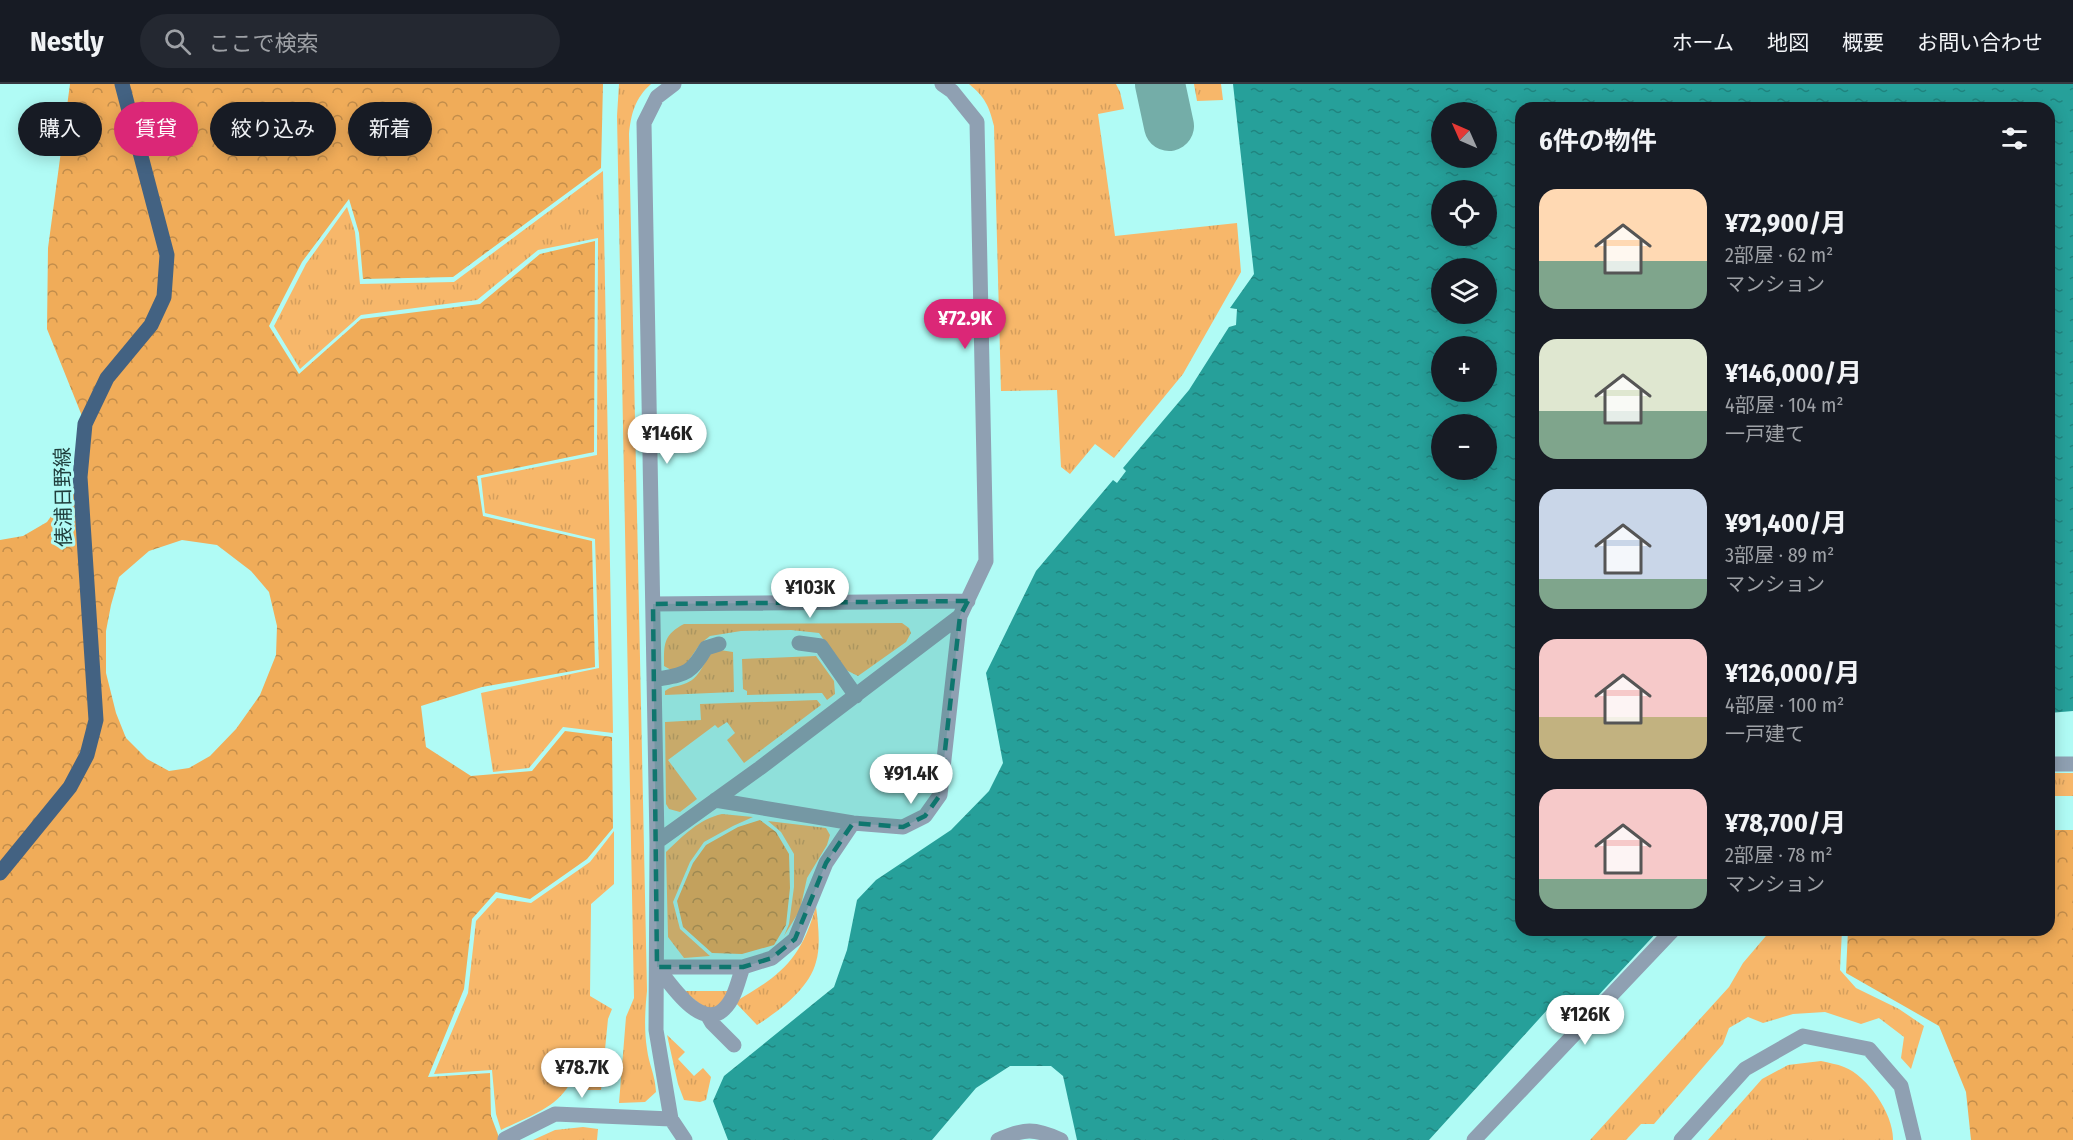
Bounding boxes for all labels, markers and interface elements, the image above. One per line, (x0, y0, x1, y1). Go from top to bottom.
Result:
search box (140, 14, 560, 68)
text: Nestly (30, 25, 104, 58)
icon: search (161, 25, 194, 58)
text: ここで検索 (209, 30, 319, 57)
text: ホーム (1672, 30, 1734, 56)
text: 地図 (1767, 30, 1809, 56)
text: 概要 (1842, 30, 1884, 56)
text: お問い合わせ (1917, 30, 2043, 56)
chip: 購入 (18, 102, 102, 156)
chip: 賃貸 (114, 102, 198, 156)
chip: 絞り込み (210, 102, 336, 156)
chip: 新着 (348, 102, 432, 156)
north arrow (1431, 102, 1497, 168)
map controls (1431, 102, 1497, 480)
icon: filters (1998, 122, 2031, 155)
text: 6件の物件 (1539, 126, 1657, 157)
button: locate (1431, 180, 1497, 246)
text: ¥72,900/月 (1725, 208, 1847, 239)
icon: home (1587, 213, 1659, 285)
text: 2部屋 · 62 m² (1725, 243, 1833, 267)
button: layers (1431, 258, 1497, 324)
text: マンション (1725, 272, 1825, 296)
pin: ¥72.9K (916, 299, 1014, 350)
text: ¥72.9K (938, 306, 992, 330)
button: + (1431, 336, 1497, 402)
text: ¥146,000/月 (1725, 358, 1862, 389)
icon: home (1587, 363, 1659, 435)
text: 4部屋 · 104 m² (1725, 393, 1843, 417)
pin: ¥146K (625, 414, 709, 465)
button: − (1431, 414, 1497, 480)
text: ¥146K (642, 421, 692, 445)
text: 一戸建て (1725, 422, 1805, 446)
street label: 俵浦日野線 (50, 447, 76, 547)
text: ¥91,400/月 (1725, 508, 1847, 539)
icon: home (1587, 513, 1659, 585)
text: 3部屋 · 89 m² (1725, 543, 1834, 567)
pin: ¥103K (768, 568, 852, 619)
text: マンション (1725, 572, 1825, 596)
text: ¥103K (785, 575, 835, 599)
text: ¥126,000/月 (1725, 658, 1861, 689)
icon: home (1587, 663, 1659, 735)
text: 4部屋 · 100 m² (1725, 693, 1844, 717)
text: 一戸建て (1725, 722, 1805, 746)
pin: ¥91.4K (862, 754, 960, 805)
text: ¥91.4K (884, 761, 938, 785)
text: ¥78,700/月 (1725, 808, 1846, 839)
icon: home (1587, 813, 1659, 885)
text: 2部屋 · 78 m² (1725, 843, 1832, 867)
text: マンション (1725, 872, 1825, 896)
pin: ¥126K (1543, 995, 1627, 1046)
text: ¥126K (1560, 1002, 1610, 1026)
pin: ¥78.7K (533, 1048, 631, 1099)
text: ¥78.7K (555, 1055, 609, 1079)

